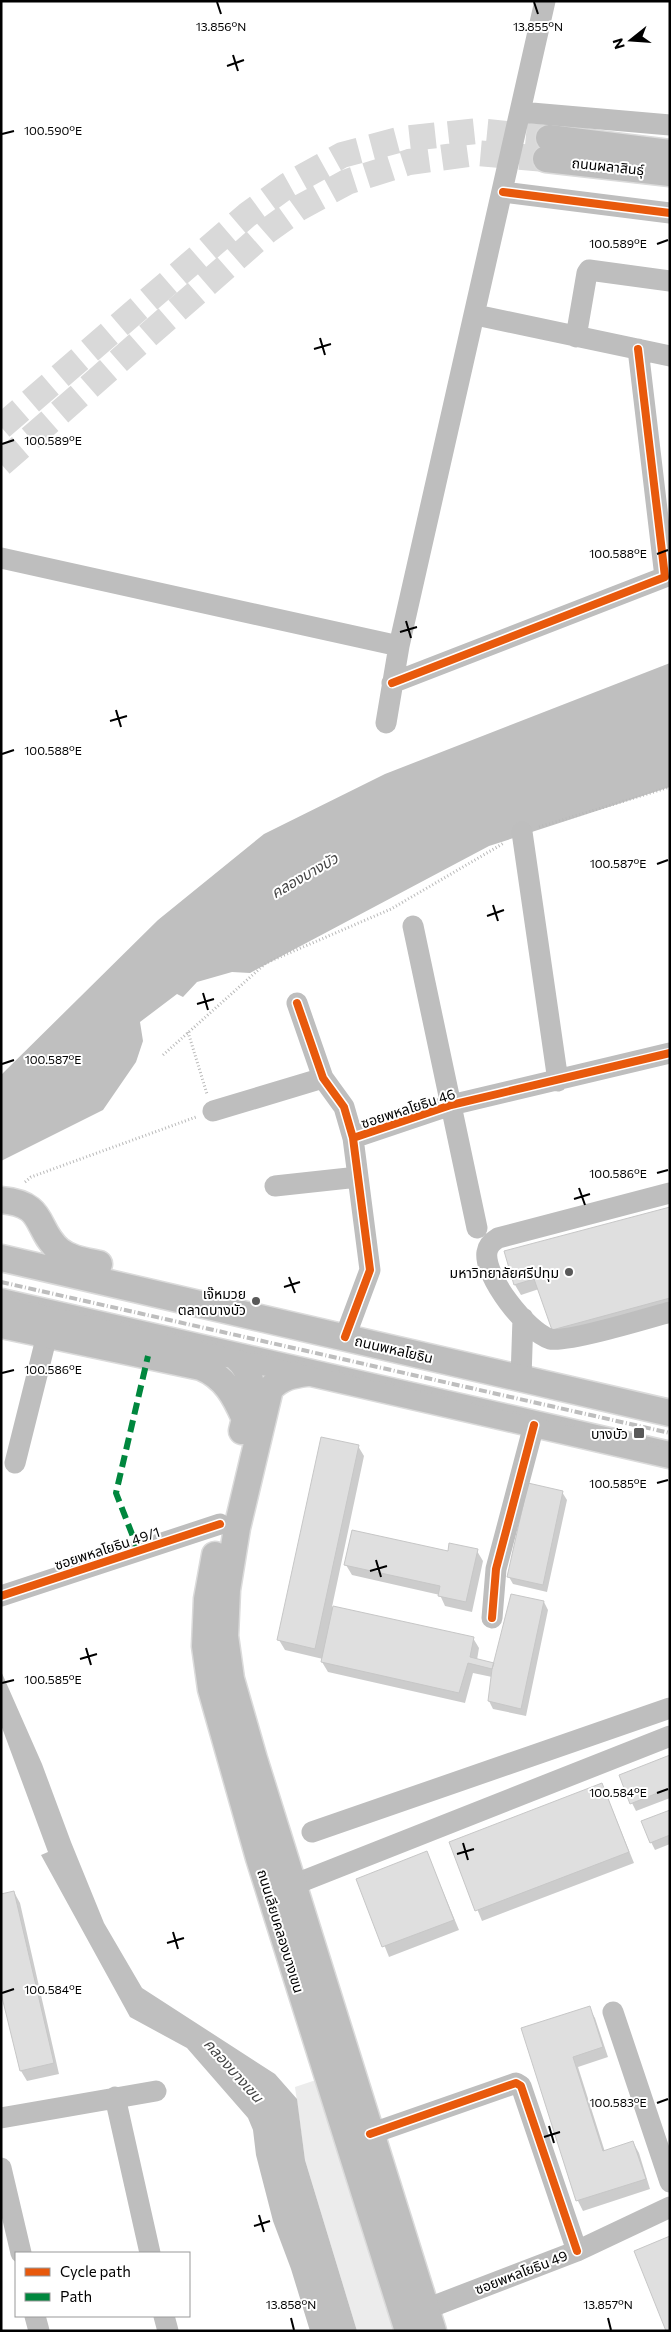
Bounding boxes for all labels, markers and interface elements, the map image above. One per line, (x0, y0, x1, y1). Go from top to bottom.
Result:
north arrow (606, 15, 656, 65)
text: 13.856°N (196, 19, 246, 33)
text: 13.855°N (513, 19, 563, 33)
text: N (608, 36, 628, 51)
text: 100.590°E (24, 123, 82, 137)
street label: ถนนผลาสินธุ์ (571, 154, 645, 179)
text: 100.589°E (589, 236, 647, 250)
text: 100.589°E (24, 433, 82, 447)
text: 100.588°E (589, 546, 647, 560)
text: 100.588°E (24, 743, 82, 757)
water label: คลองบางบัว (267, 848, 341, 901)
text: 100.587°E (590, 856, 646, 870)
text: 100.587°E (25, 1052, 81, 1066)
street label: ซอยพหลโยธิน 46 (359, 1085, 457, 1131)
text: 100.586°E (589, 1166, 647, 1180)
place label: มหาวิทยาลัยศรีปทุม (450, 1264, 559, 1282)
marker: มหาวิทยาลัยศรีปทุม (563, 1266, 575, 1278)
place label: เจ๊หมวย ตลาดบางบัว (178, 1285, 246, 1318)
marker: เจ๊หมวย ตลาดบางบัว (250, 1295, 262, 1307)
street label: ถนนพหลโยธิน (353, 1332, 435, 1366)
text: 100.586°E (24, 1362, 82, 1376)
place label: บางบัว (591, 1425, 628, 1442)
marker: บางบัว (632, 1426, 646, 1440)
text: 100.585°E (589, 1476, 647, 1490)
street label: ซอยพหลโยธิน 49/1 (52, 1523, 162, 1573)
text: 100.585°E (24, 1672, 82, 1686)
text: 100.584°E (589, 1785, 647, 1799)
street label: ถนนเลียบคลองบางเขน (254, 1867, 308, 1995)
text: 100.584°E (24, 1982, 82, 1996)
water label: คลองบางเขน (201, 2035, 268, 2106)
text: 100.583°E (589, 2095, 647, 2109)
street label: ซอยพหลโยธิน 49 (472, 2246, 570, 2298)
legend (15, 2252, 190, 2317)
text: Cycle path (60, 2262, 131, 2280)
text: Path (60, 2287, 92, 2305)
text: 13.858°N (266, 2297, 316, 2311)
text: 13.857°N (583, 2297, 633, 2311)

